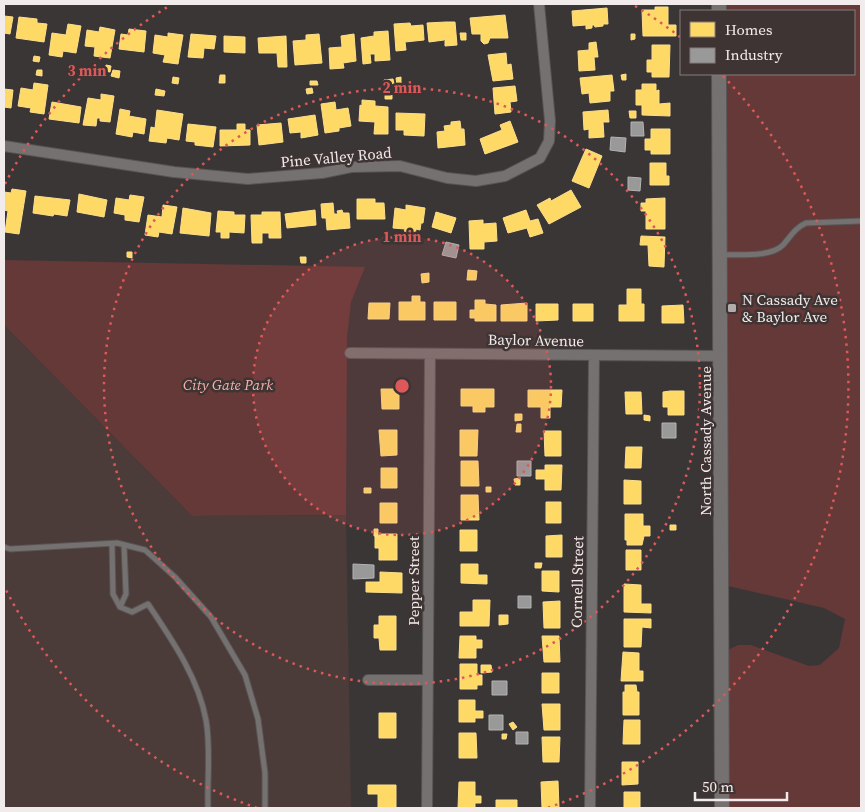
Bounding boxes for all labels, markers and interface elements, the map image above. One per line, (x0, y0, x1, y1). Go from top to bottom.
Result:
legend (680, 10, 855, 75)
text: Homes (725, 19, 772, 40)
text: Industry (725, 44, 783, 65)
text: 3 min (68, 60, 106, 81)
text: 2 min (383, 77, 421, 98)
street label: Pine Valley Road (280, 142, 393, 172)
text: 1 min (383, 226, 421, 247)
place label: N Cassady Ave & Baylor Ave (742, 289, 838, 327)
marker: N Cassady Ave & Baylor Ave (726, 302, 738, 314)
street label: Baylor Avenue (488, 329, 585, 351)
street label: North Cassady Avenue (695, 366, 716, 516)
park label: City Gate Park (183, 374, 274, 395)
centre of rings (393, 377, 411, 395)
street label: Pepper Street (403, 536, 424, 626)
street label: Cornell Street (566, 536, 588, 628)
scale bar (695, 770, 788, 802)
text: 50 m (702, 776, 734, 797)

